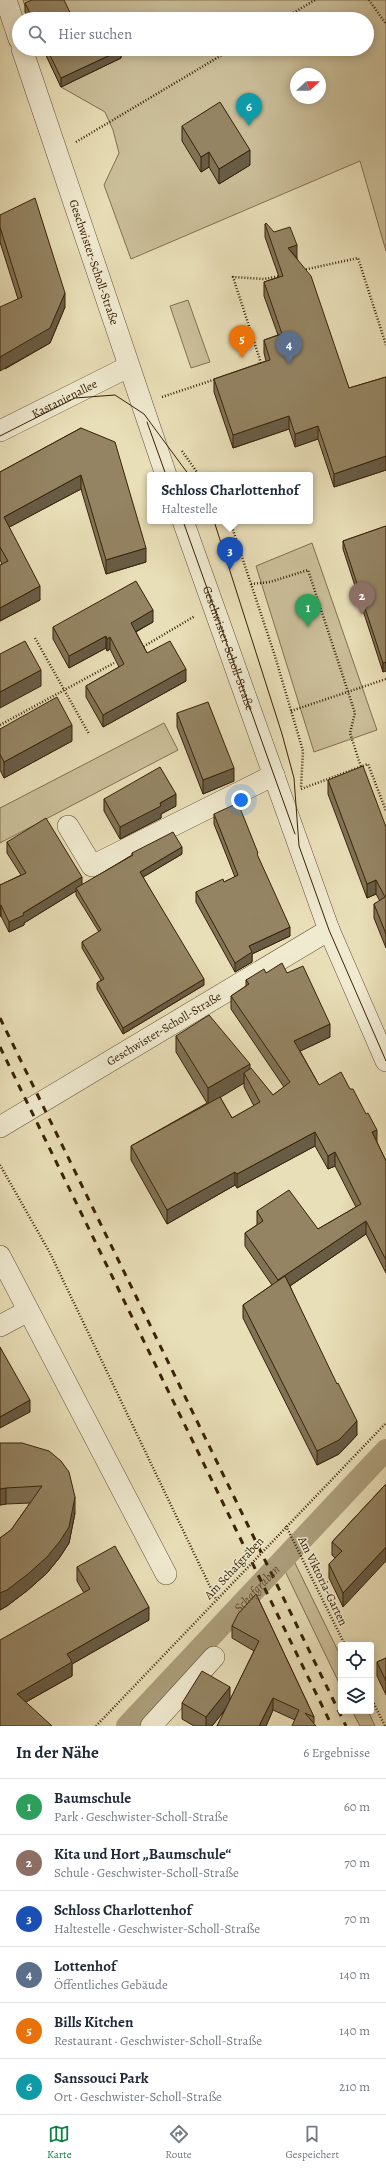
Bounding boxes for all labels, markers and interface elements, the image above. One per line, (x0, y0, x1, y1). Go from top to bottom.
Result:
search box (12, 12, 374, 56)
icon: search (26, 23, 48, 45)
text: Hier suchen (58, 24, 132, 44)
north arrow (290, 68, 326, 104)
pin: 6 (236, 93, 262, 126)
street label: Geschwister-Scholl-Straße (65, 197, 123, 327)
pin: 5 (229, 325, 255, 358)
pin: 4 (276, 331, 302, 364)
street label: Kastanienallee (29, 376, 100, 422)
popup (147, 472, 313, 524)
text: Schloss Charlottenhof (161, 480, 299, 500)
text: Haltestelle (161, 500, 218, 517)
pin: 3 (217, 537, 243, 570)
pin: 2 (349, 582, 375, 615)
street label: Geschwister-Scholl-Straße (199, 584, 258, 713)
pin: 1 (295, 594, 321, 627)
your location (231, 790, 251, 810)
street label: Geschwister-Scholl-Straße (103, 988, 224, 1069)
street label: Am Viktoria-Garten (294, 1533, 352, 1629)
street label: Am Schafgraben (201, 1534, 267, 1602)
water label: Schafgraben (231, 1561, 283, 1615)
map controls (338, 1642, 374, 1714)
button: locate (338, 1642, 374, 1678)
button: layers (338, 1678, 374, 1714)
text: In der Nähe (16, 1741, 99, 1764)
text: 6 Ergebnisse (303, 1744, 370, 1761)
text: Baumschule (54, 1788, 131, 1808)
text: 1 (27, 1798, 31, 1815)
text: 60 m (344, 1798, 370, 1815)
text: Park · Geschwister-Scholl-Straße (54, 1808, 228, 1825)
text: Kita und Hort „Baumschule“ (54, 1844, 231, 1864)
text: 2 (26, 1854, 32, 1871)
text: 70 m (344, 1854, 370, 1871)
text: Schule · Geschwister-Scholl-Straße (54, 1864, 239, 1881)
text: Schloss Charlottenhof (54, 1900, 192, 1920)
text: 3 (26, 1910, 32, 1927)
text: 70 m (344, 1910, 370, 1927)
text: Haltestelle · Geschwister-Scholl-Straße (54, 1920, 260, 1937)
text: Lottenhof (54, 1956, 116, 1976)
text: 4 (26, 1966, 32, 1983)
text: 140 m (339, 1966, 370, 1983)
text: Öffentliches Gebäude (54, 1976, 168, 1993)
text: Bills Kitchen (54, 2012, 133, 2032)
text: 5 (26, 2022, 32, 2039)
text: 140 m (339, 2022, 370, 2039)
text: Restaurant · Geschwister-Scholl-Straße (54, 2032, 262, 2049)
text: Sanssouci Park (54, 2068, 149, 2088)
text: 6 (26, 2078, 32, 2095)
text: 210 m (339, 2078, 370, 2095)
text: Ort · Geschwister-Scholl-Straße (54, 2088, 222, 2105)
tab: Karte (47, 2123, 72, 2162)
tab: Route (165, 2123, 192, 2162)
tab: Gespeichert (285, 2123, 339, 2162)

